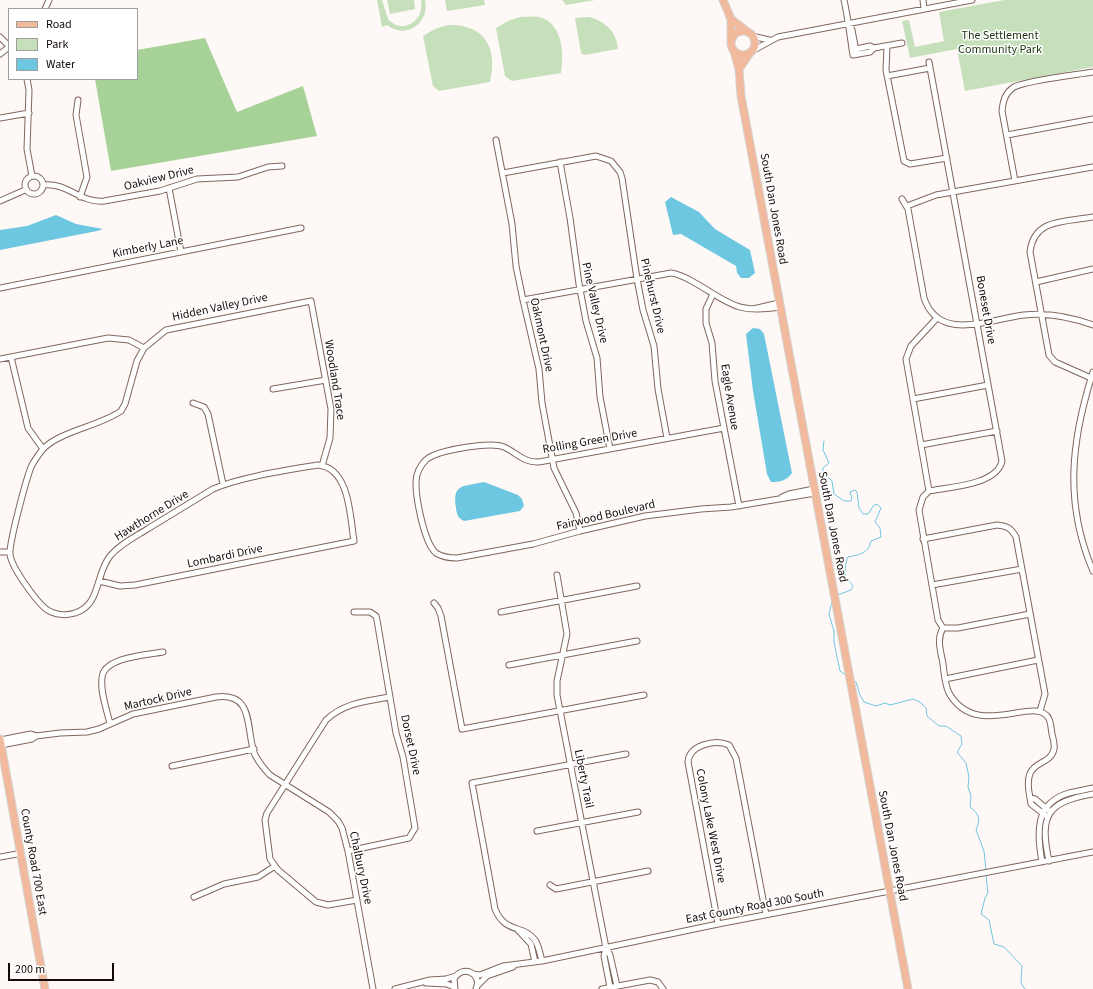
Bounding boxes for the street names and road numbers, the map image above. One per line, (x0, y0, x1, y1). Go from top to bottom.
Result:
street label: South Dan Jones Road (756, 152, 790, 266)
street label: Oakview Drive (123, 163, 195, 195)
street label: Kimberly Lane (111, 234, 185, 262)
street label: Pinehurst Drive (636, 257, 668, 335)
street label: Pine Valley Drive (578, 261, 610, 345)
street label: Boneset Drive (972, 275, 998, 345)
street label: Hidden Valley Drive (171, 291, 269, 325)
street label: Oakmont Drive (526, 297, 556, 373)
street label: Woodland Trace (321, 339, 347, 421)
street label: Eagle Avenue (717, 363, 741, 431)
street label: Rolling Green Drive (542, 427, 638, 457)
street label: South Dan Jones Road (814, 470, 850, 584)
street label: Hawthorne Drive (112, 487, 192, 545)
street label: Fairwood Boulevard (555, 498, 657, 534)
street label: Lombardi Drive (186, 542, 264, 572)
street label: Martock Drive (123, 685, 193, 715)
street label: Dorset Drive (397, 714, 423, 776)
street label: Liberty Trail (570, 748, 596, 810)
street label: Colony Lake West Drive (692, 768, 728, 884)
street label: South Dan Jones Road (874, 789, 910, 903)
street label: County Road 700 East (17, 807, 49, 917)
street label: Chalbury Drive (345, 830, 375, 906)
street label: East County Road 300 South (685, 887, 825, 927)

